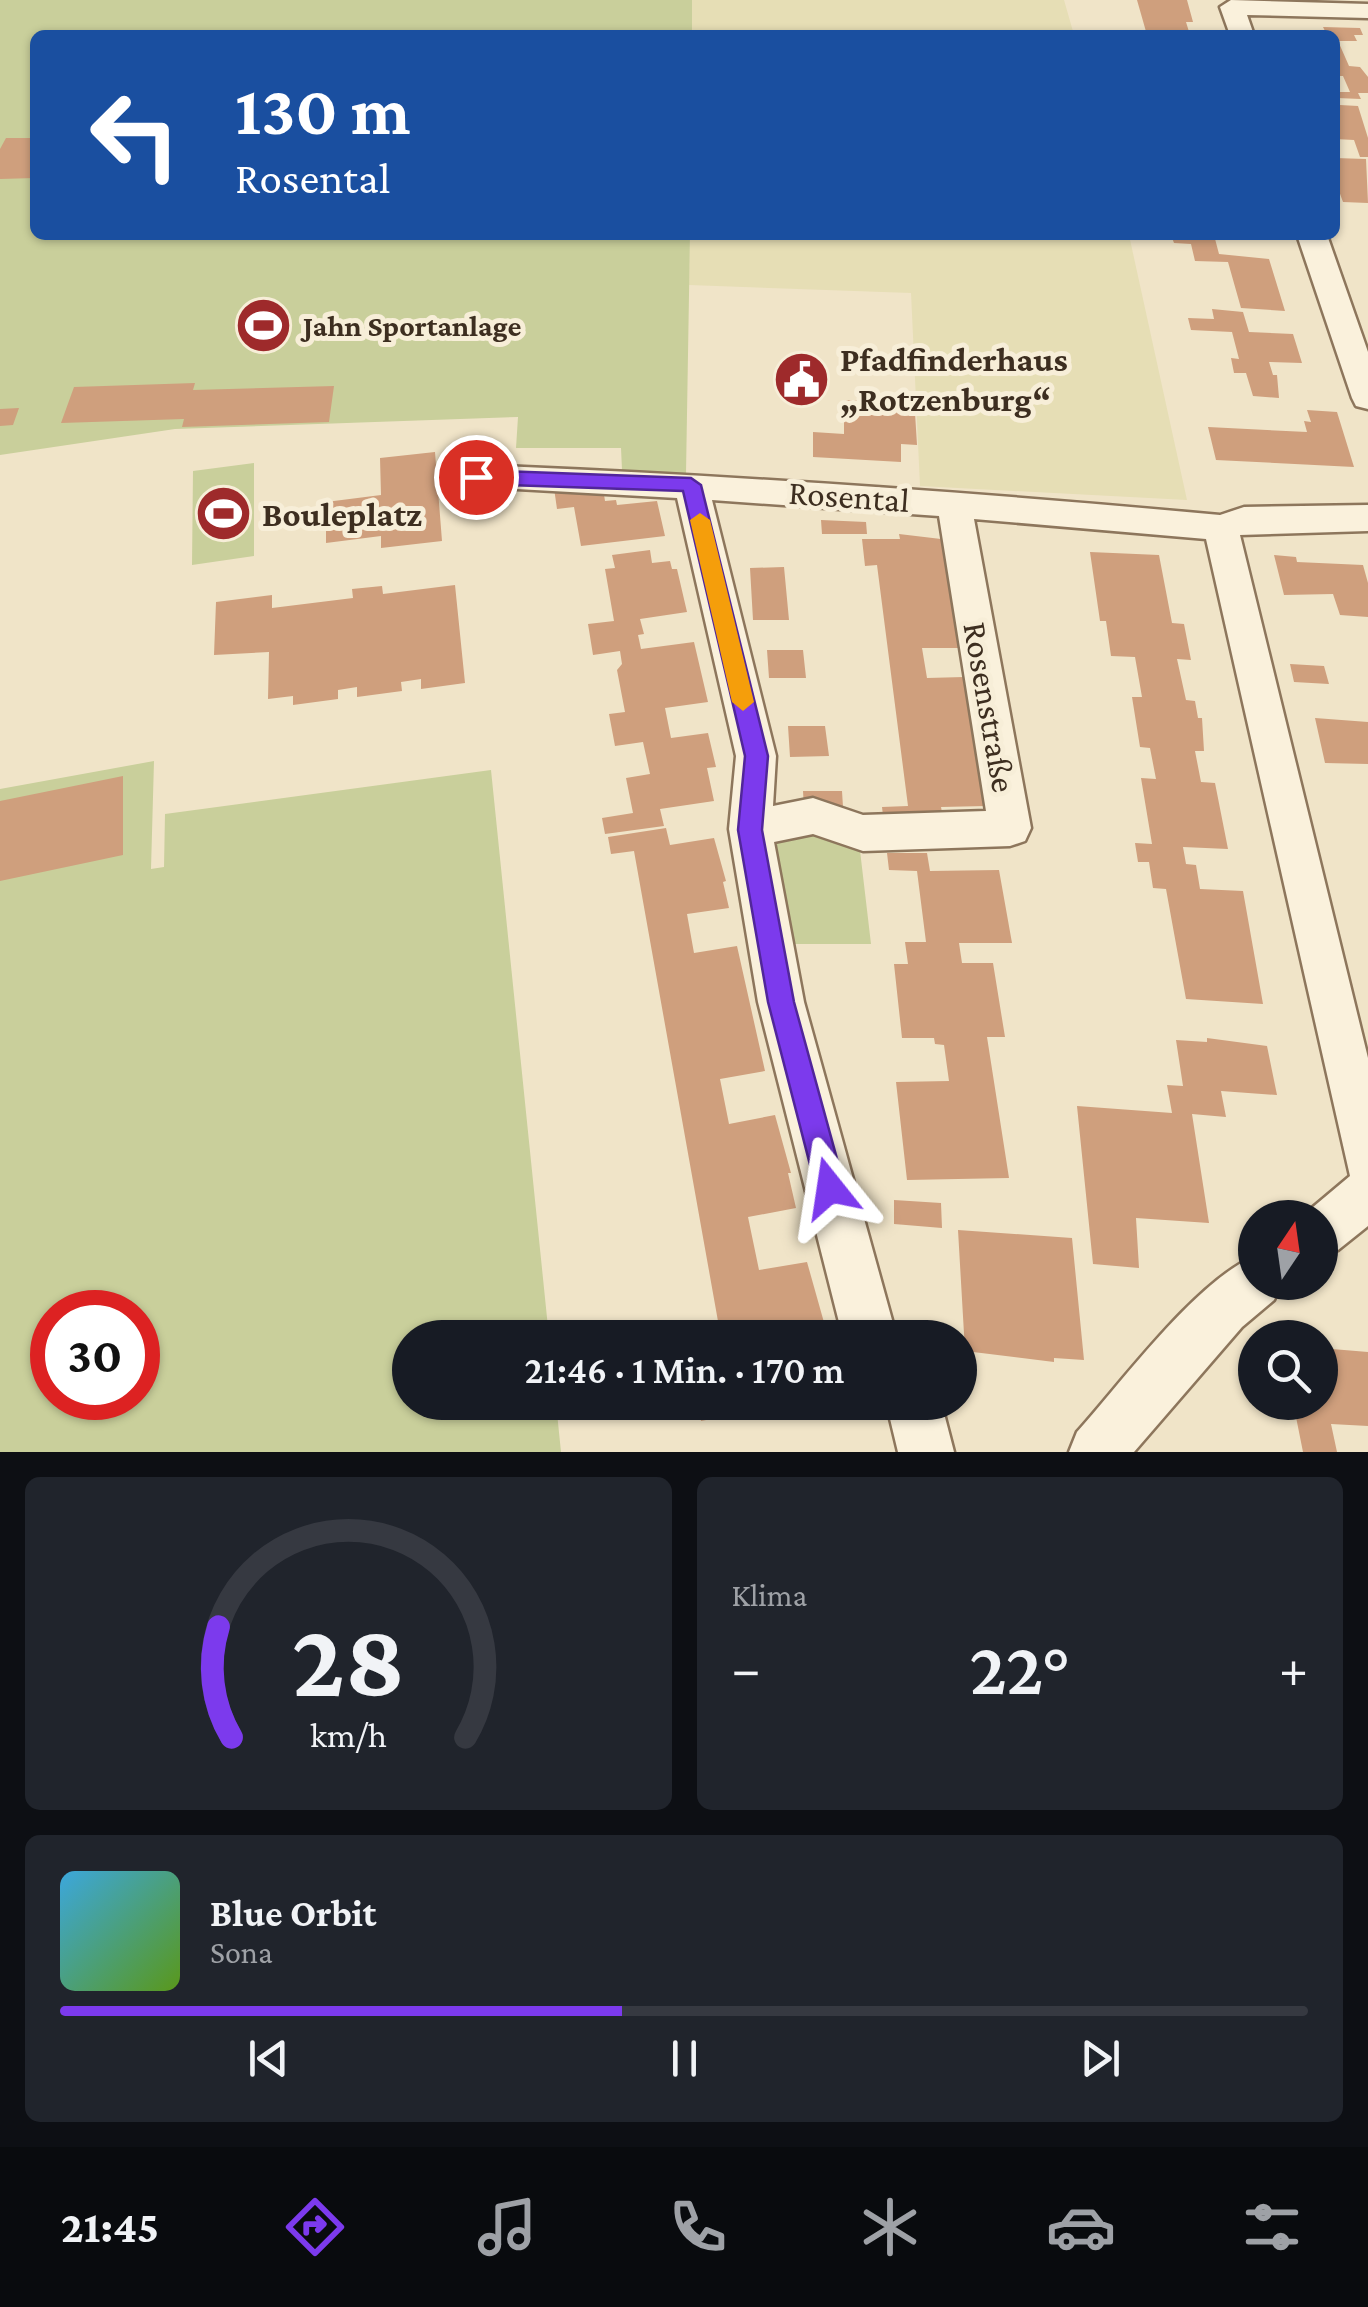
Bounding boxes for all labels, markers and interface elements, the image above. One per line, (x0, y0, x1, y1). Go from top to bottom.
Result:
icon: left (70, 70, 200, 200)
text: 130 m (235, 71, 411, 149)
text: Rosental (235, 153, 391, 203)
sports icon: Jahn Sportanlage (234, 296, 294, 356)
place label: Jahn Sportanlage (300, 309, 522, 342)
place label: Pfadfinderhaus „Rotzenburg“ (840, 340, 1068, 419)
public building icon: Pfadfinderhaus „Rotzenburg“ (771, 349, 831, 409)
pin (434, 435, 519, 520)
icon: arrive (449, 450, 504, 505)
street label: Rosental (787, 473, 911, 520)
sports icon: Bouleplatz (193, 484, 253, 544)
place label: Bouleplatz (262, 495, 422, 534)
street label: Rosenstraße (955, 619, 1024, 795)
position arrow (778, 1136, 882, 1240)
north arrow (1238, 1200, 1338, 1300)
map controls (1238, 1200, 1338, 1420)
speed limit sign: 30 (30, 1290, 160, 1420)
button: search (1238, 1320, 1338, 1420)
text: 21:46 · 1 Min. · 170 m (525, 1349, 844, 1391)
text: Klima (732, 1577, 807, 1613)
text: 28 (291, 1602, 405, 1717)
text: 22° (970, 1627, 1070, 1710)
text: − (732, 1638, 761, 1699)
text: + (1279, 1638, 1308, 1699)
text: km/h (310, 1715, 387, 1755)
text: Blue Orbit (210, 1892, 377, 1934)
text: Sona (210, 1934, 273, 1970)
icon: previous (241, 2031, 296, 2086)
icon: pause (657, 2031, 712, 2086)
icon: next (1073, 2031, 1128, 2086)
icon: directions (280, 2192, 350, 2262)
icon: music (472, 2192, 542, 2262)
icon: phone (663, 2192, 733, 2262)
icon: climate (855, 2192, 925, 2262)
icon: car (1046, 2192, 1116, 2262)
icon: filters (1237, 2192, 1307, 2262)
text: 21:45 (61, 2202, 159, 2252)

